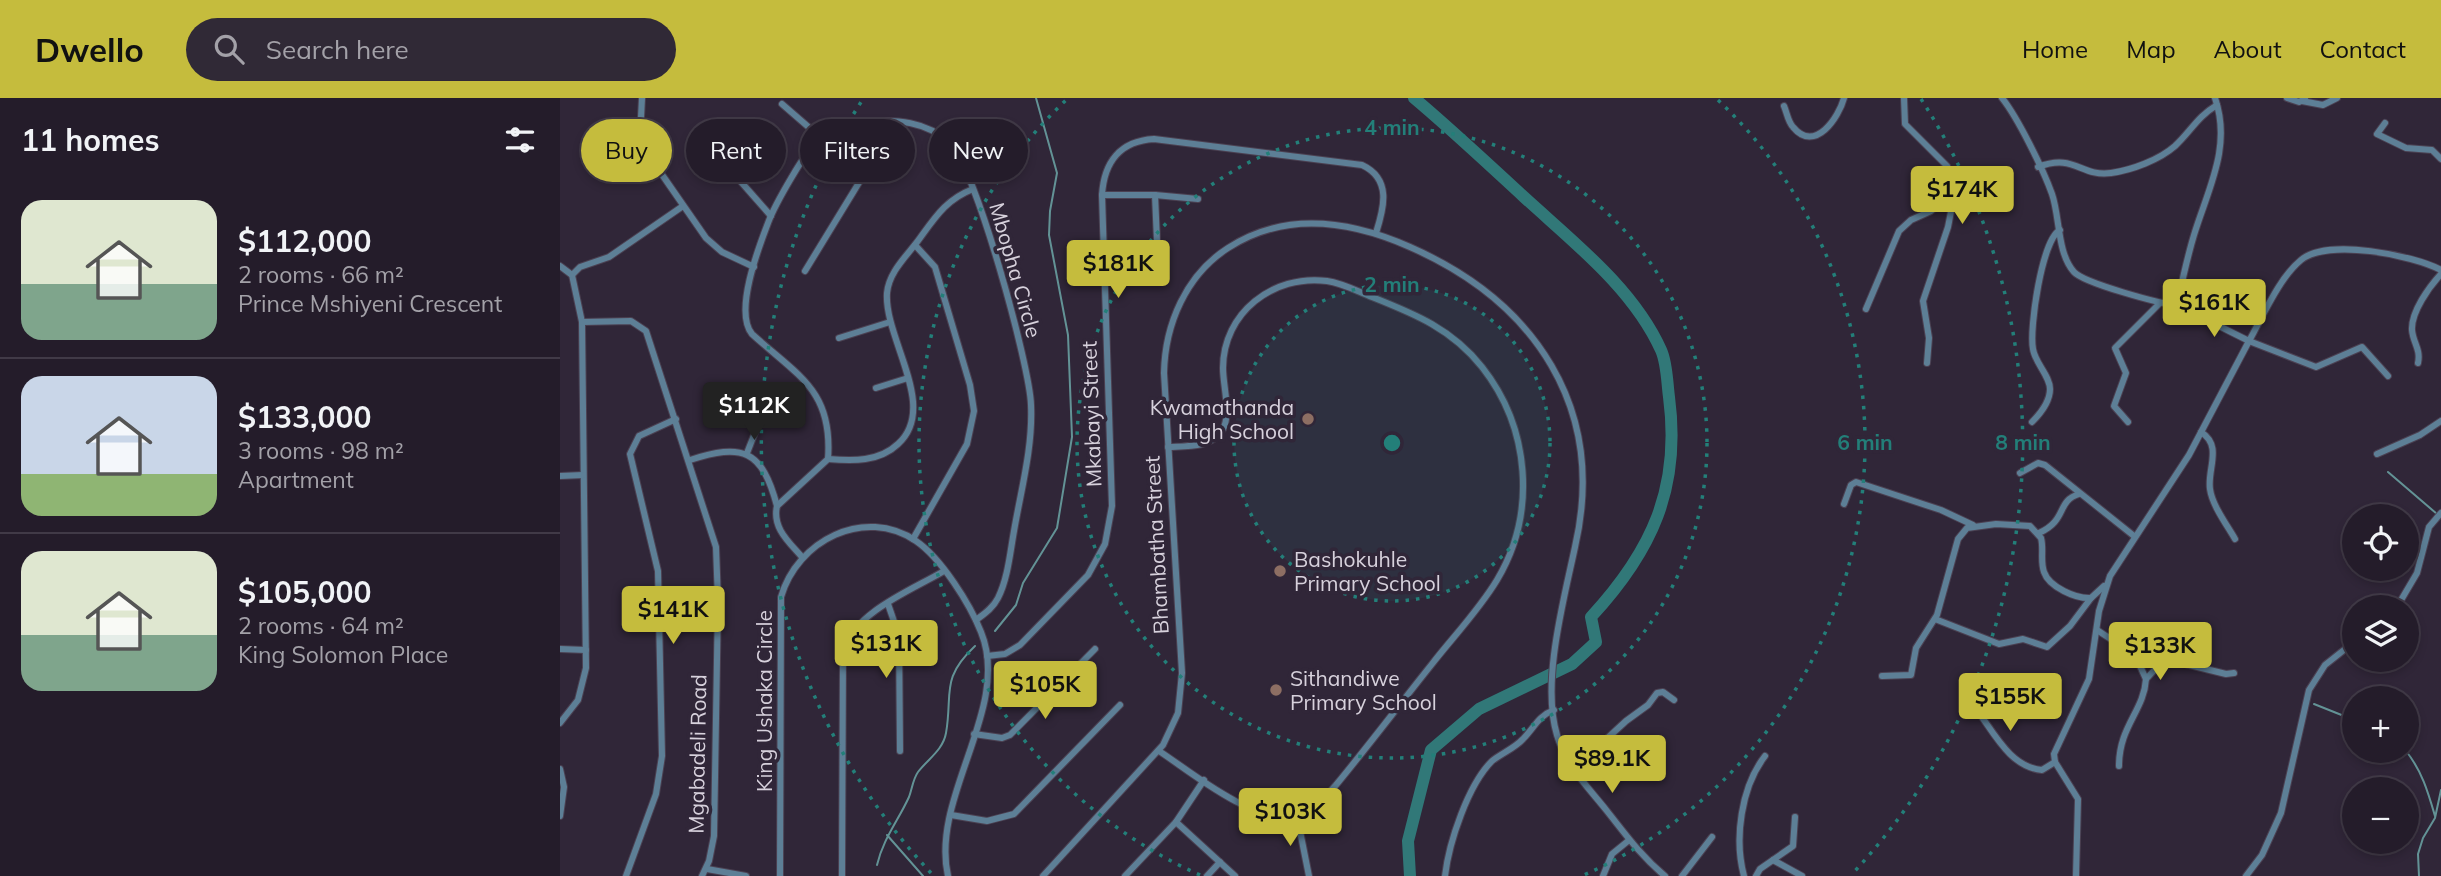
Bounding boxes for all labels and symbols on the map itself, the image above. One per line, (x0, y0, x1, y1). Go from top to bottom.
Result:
text: 4 min (1364, 114, 1420, 140)
pin: $174K (1913, 166, 2011, 226)
street label: Mbopha Circle (984, 199, 1048, 341)
pin: $181K (1069, 240, 1167, 300)
text: 2 min (1364, 271, 1420, 297)
pin: $161K (2165, 280, 2263, 339)
street label: Mkabayi Street (1075, 341, 1107, 487)
pin: $112K (705, 382, 803, 442)
place label: Kwamathanda High School (1150, 394, 1294, 444)
marker: Kwamathanda High School (1300, 411, 1316, 427)
text: 6 min (1837, 429, 1893, 455)
text: 8 min (1995, 429, 2051, 455)
centre of rings (1380, 431, 1404, 455)
street label: Bhambatha Street (1138, 455, 1174, 635)
place label: Bashokuhle Primary School (1294, 546, 1441, 596)
marker: Bashokuhle Primary School (1272, 563, 1288, 579)
pin: $141K (624, 587, 722, 646)
street label: King Ushaka Circle (751, 610, 777, 792)
pin: $131K (837, 620, 935, 680)
pin: $133K (2111, 622, 2209, 682)
pin: $105K (996, 662, 1094, 721)
place label: Sithandiwe Primary School (1290, 665, 1437, 715)
street label: Mgabadeli Road (683, 674, 711, 834)
pin: $155K (1961, 674, 2059, 733)
marker: Sithandiwe Primary School (1268, 682, 1284, 698)
pin: $89.1K (1555, 736, 1669, 795)
pin: $103K (1241, 788, 1339, 848)

